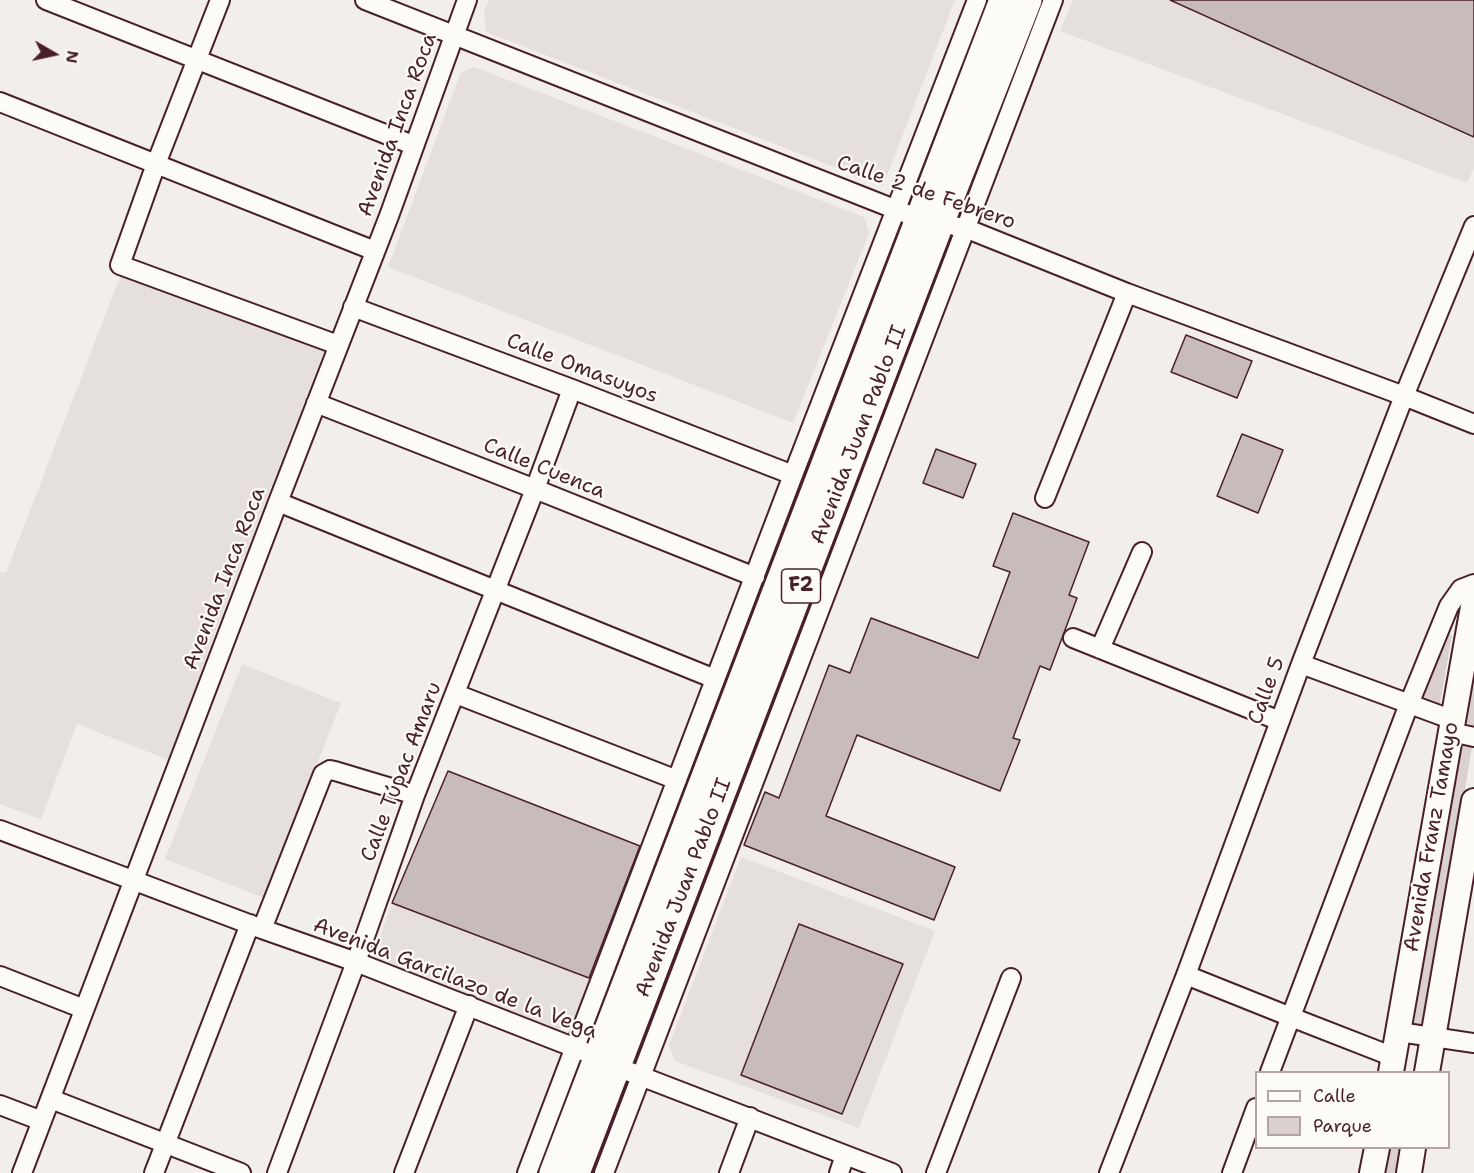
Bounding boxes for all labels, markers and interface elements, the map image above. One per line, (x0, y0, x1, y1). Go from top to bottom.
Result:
north arrow (24, 24, 84, 84)
street label: Avenida Inca Roca (353, 30, 443, 220)
text: N (61, 49, 84, 65)
street label: Calle 2 de Febrero (833, 151, 1019, 235)
street label: Avenida Juan Pablo II (806, 322, 912, 548)
street label: Calle Omasuyos (503, 329, 661, 409)
street label: Calle Cuenca (479, 433, 609, 505)
street label: Avenida Inca Roca (179, 484, 271, 674)
road number: F2 (782, 569, 820, 603)
street label: Calle 5 (1243, 654, 1291, 728)
street label: Calle Túpac Amaru (356, 679, 448, 865)
street label: Avenida Franz Tamayo (1399, 720, 1465, 954)
street label: Avenida Juan Pablo II (631, 775, 737, 1001)
street label: Avenida Garcilazo de la Vega (309, 913, 601, 1045)
legend (1255, 1071, 1450, 1149)
text: Calle (1313, 1084, 1356, 1108)
text: Parque (1313, 1114, 1372, 1138)

